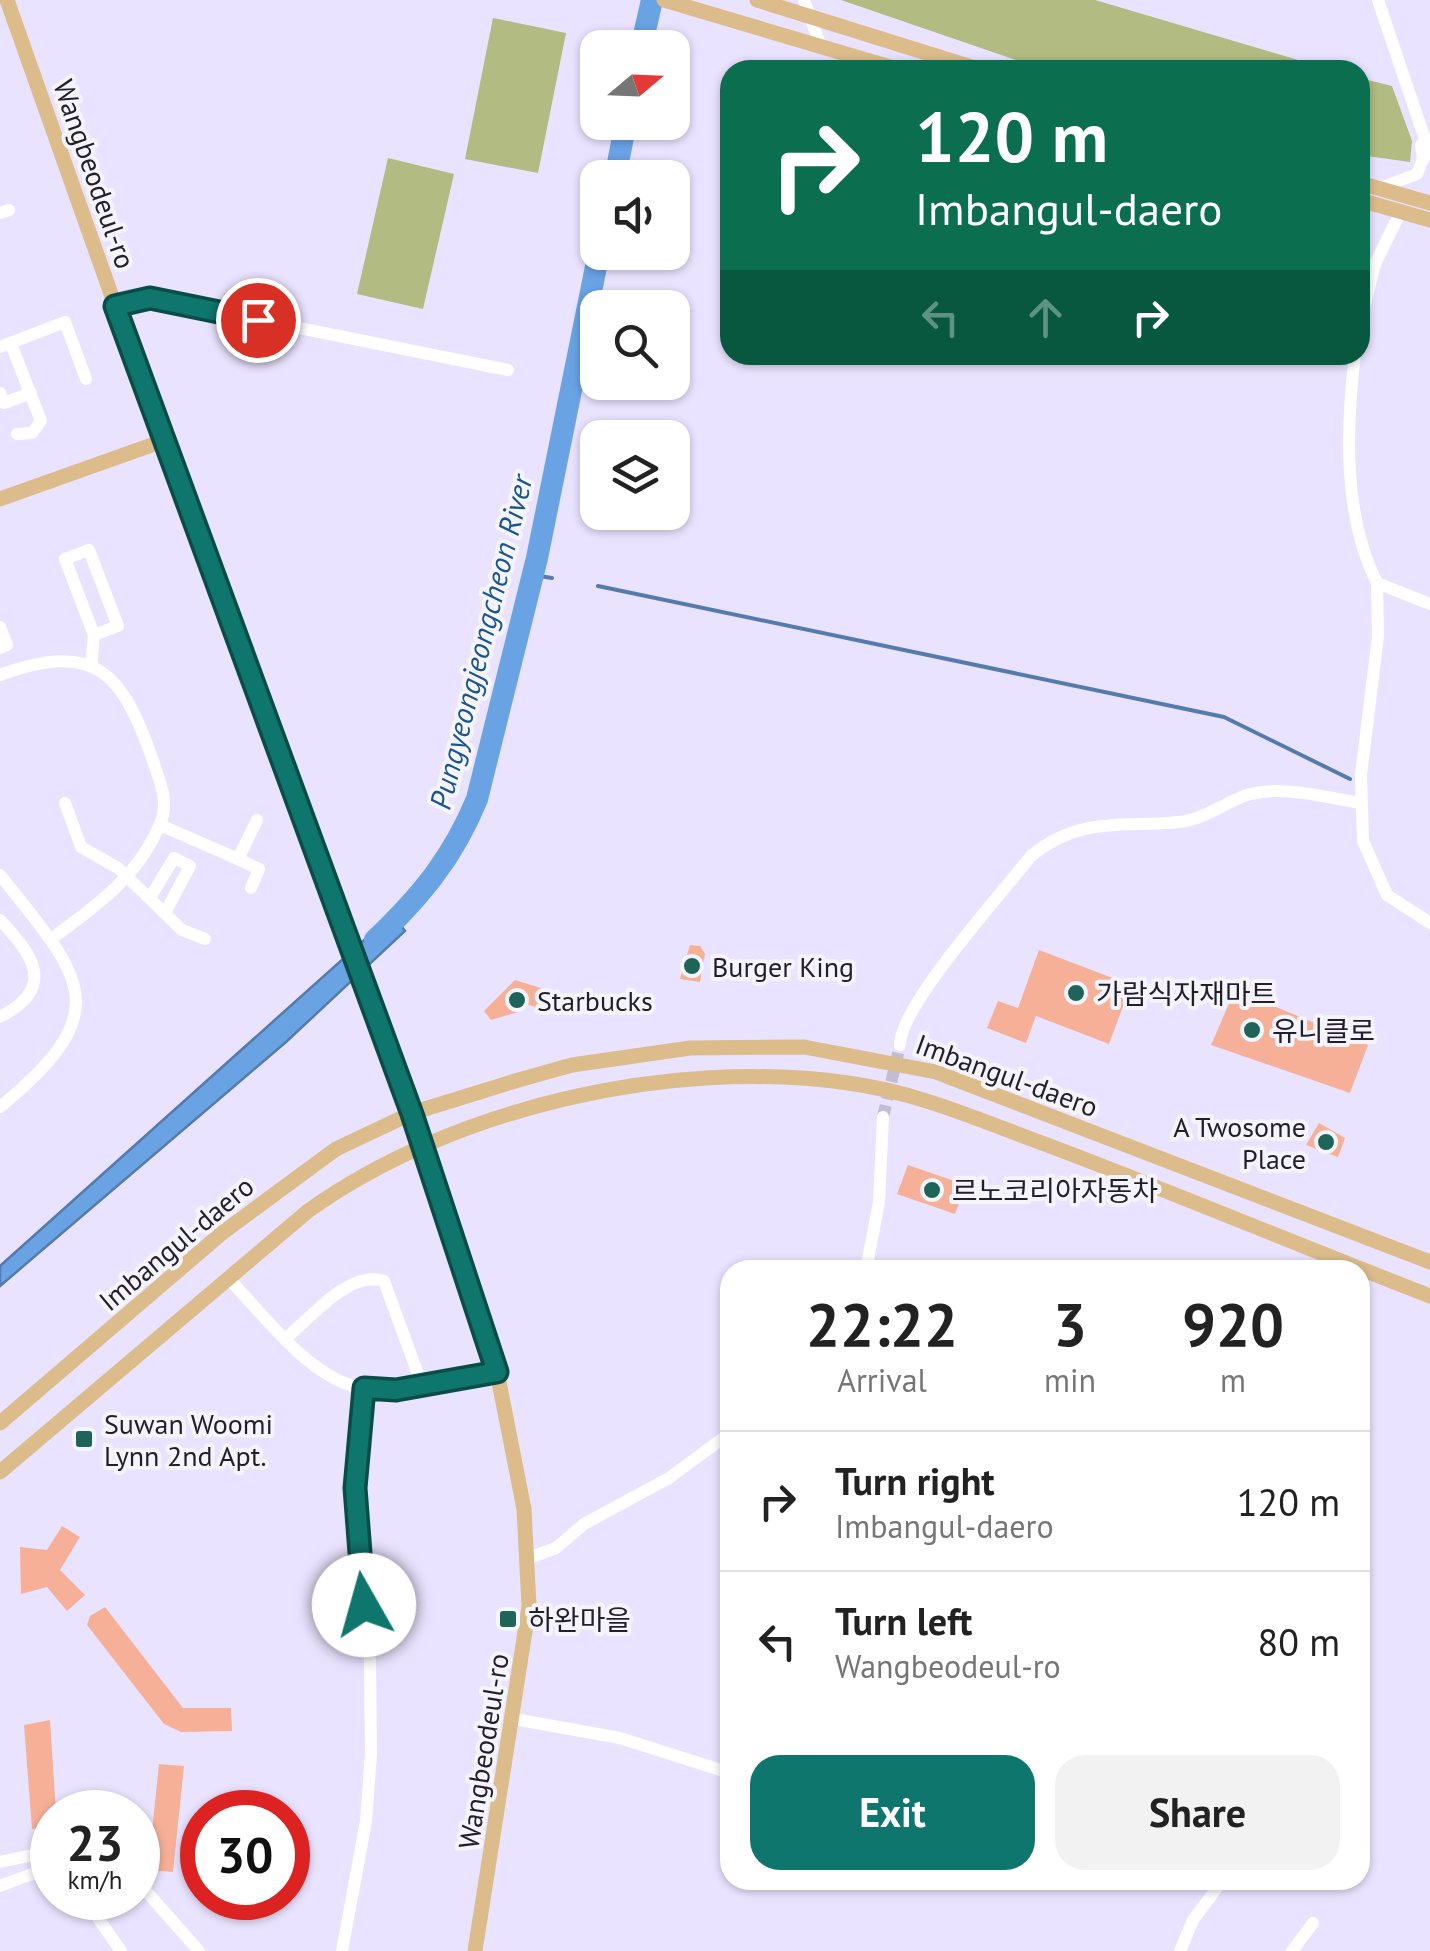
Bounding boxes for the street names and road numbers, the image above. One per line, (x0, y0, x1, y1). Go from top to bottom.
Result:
street label: Wangbeodeul-ro (45, 75, 145, 273)
street label: Imbangul-daero (911, 1025, 1103, 1125)
street label: Imbangul-daero (91, 1167, 261, 1319)
street label: Wangbeodeul-ro (449, 1651, 517, 1851)

